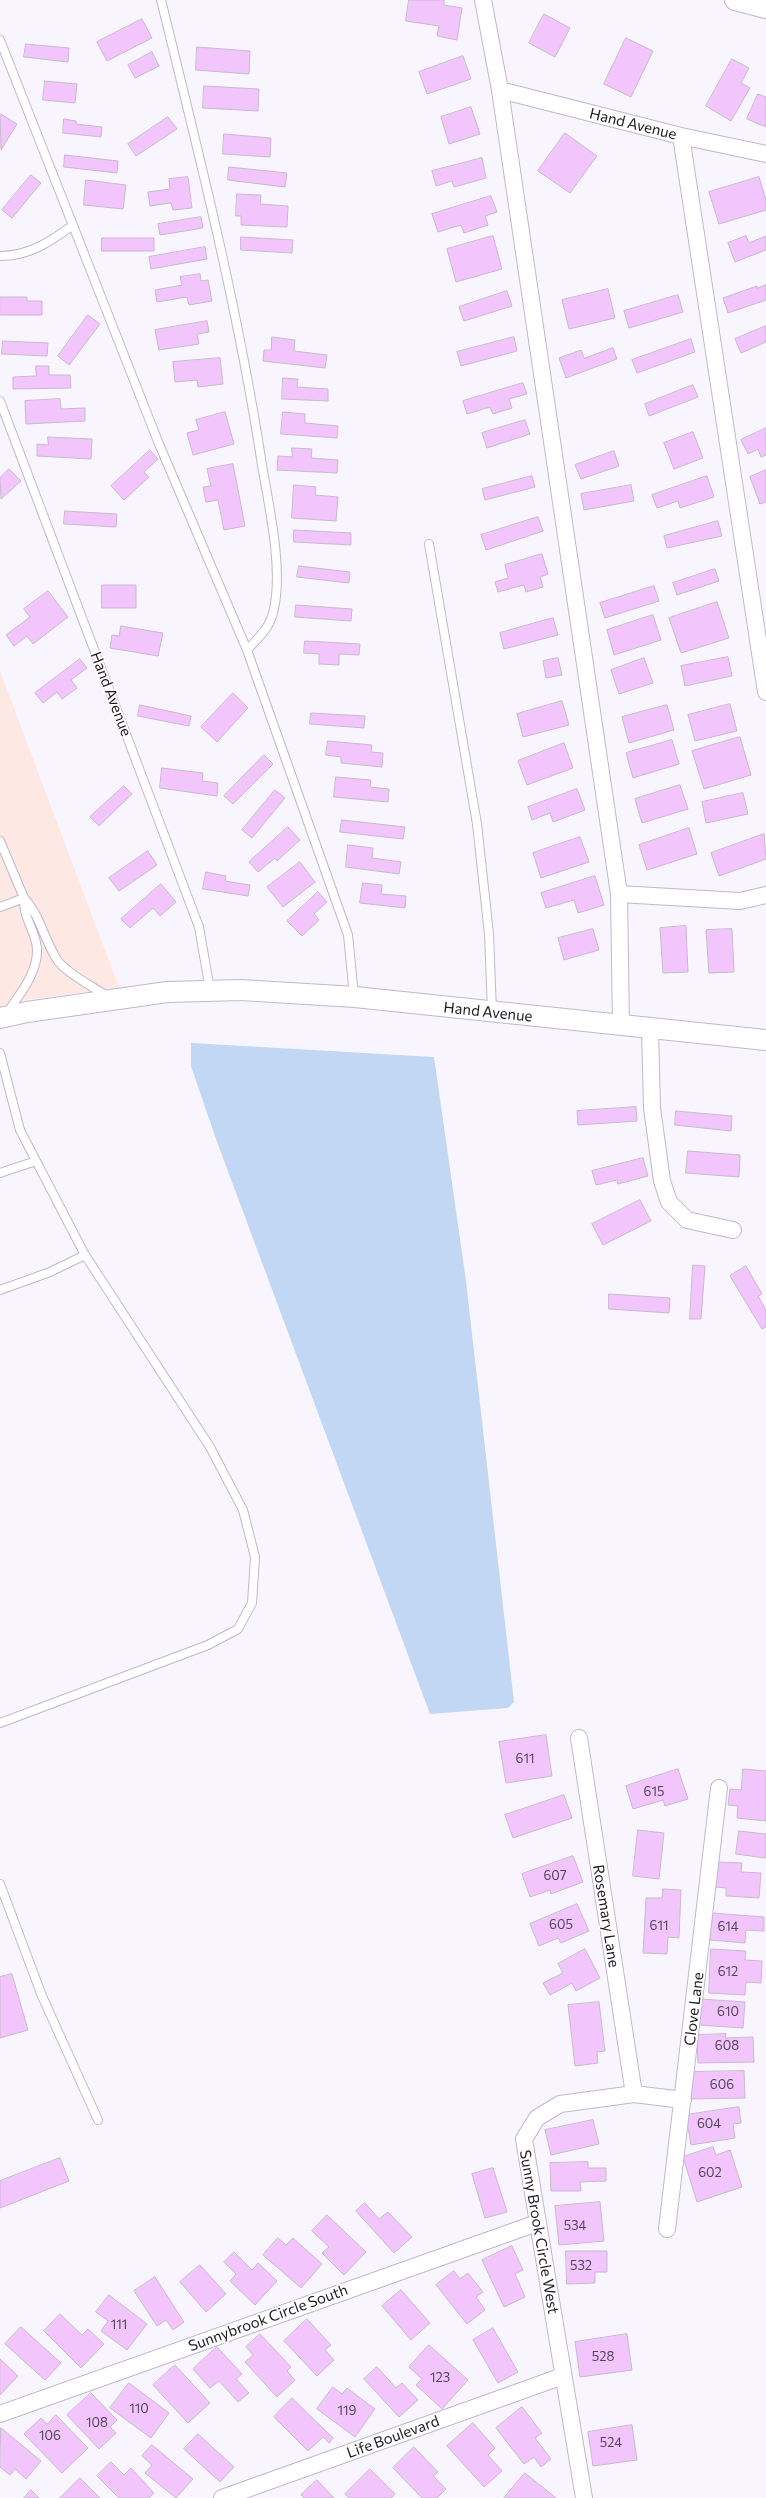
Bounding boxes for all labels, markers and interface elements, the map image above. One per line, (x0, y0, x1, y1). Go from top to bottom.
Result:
street label: Hand Avenue (588, 104, 678, 144)
street label: Hand Avenue (87, 649, 135, 739)
street label: Hand Avenue (443, 998, 533, 1026)
house number: 611 (515, 1751, 535, 1767)
house number: 615 (644, 1784, 664, 1800)
street label: Rosemary Lane (589, 1863, 623, 1969)
house number: 607 (543, 1868, 567, 1884)
house number: 605 (549, 1917, 573, 1933)
house number: 611 (649, 1918, 669, 1934)
house number: 614 (717, 1919, 739, 1935)
house number: 612 (718, 1964, 738, 1980)
street label: Clove Lane (681, 1971, 707, 2047)
house number: 610 (717, 2004, 739, 2020)
house number: 608 (715, 2038, 739, 2054)
house number: 606 (710, 2077, 734, 2093)
house number: 604 (697, 2116, 721, 2132)
street label: Sunny Brook Circle West (516, 2149, 562, 2315)
house number: 602 (698, 2165, 722, 2181)
house number: 534 (564, 2218, 586, 2234)
house number: 532 (570, 2258, 592, 2274)
street label: Sunnybrook Circle South (186, 2281, 350, 2355)
house number: 111 (111, 2317, 127, 2333)
house number: 528 (592, 2349, 614, 2365)
house number: 123 (430, 2370, 450, 2386)
house number: 110 (129, 2401, 149, 2417)
house number: 119 (337, 2403, 357, 2419)
street label: Life Boulevard (344, 2412, 442, 2462)
house number: 108 (86, 2415, 108, 2431)
house number: 106 (39, 2428, 61, 2444)
house number: 524 (600, 2435, 622, 2451)

